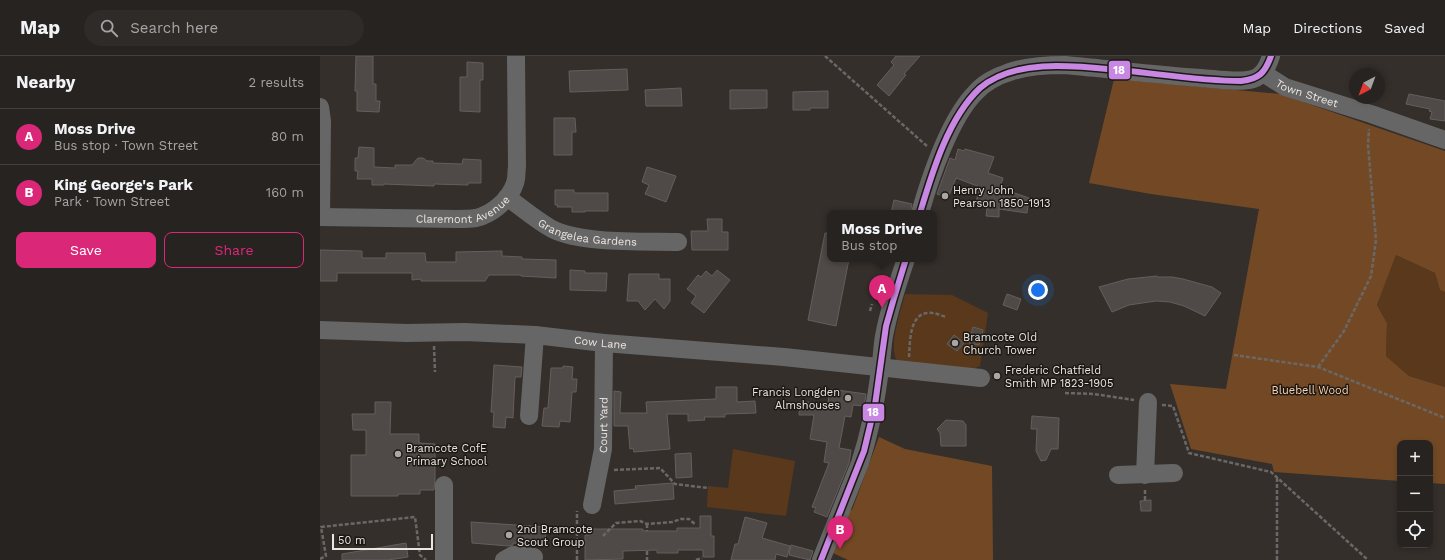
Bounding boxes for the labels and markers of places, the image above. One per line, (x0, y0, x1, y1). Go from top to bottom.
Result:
place label: Henry John Pearson 1850-1913 (953, 184, 1050, 210)
marker: Henry John Pearson 1850-1913 (940, 191, 950, 201)
pin: A (869, 275, 895, 308)
place label: Bramcote Old Church Tower (963, 331, 1037, 357)
marker: Bramcote Old Church Tower (950, 338, 960, 348)
place label: Frederic Chatfield Smith MP 1823-1905 (1005, 364, 1113, 390)
marker: Frederic Chatfield Smith MP 1823-1905 (992, 371, 1002, 381)
place label: Francis Longden Almshouses (752, 386, 840, 412)
marker: Francis Longden Almshouses (843, 393, 853, 403)
place label: Bramcote CofE Primary School (406, 442, 488, 468)
marker: Bramcote CofE Primary School (393, 449, 403, 459)
pin: B (827, 516, 853, 549)
place label: 2nd Bramcote Scout Group (517, 523, 593, 549)
marker: 2nd Bramcote Scout Group (504, 530, 514, 540)

